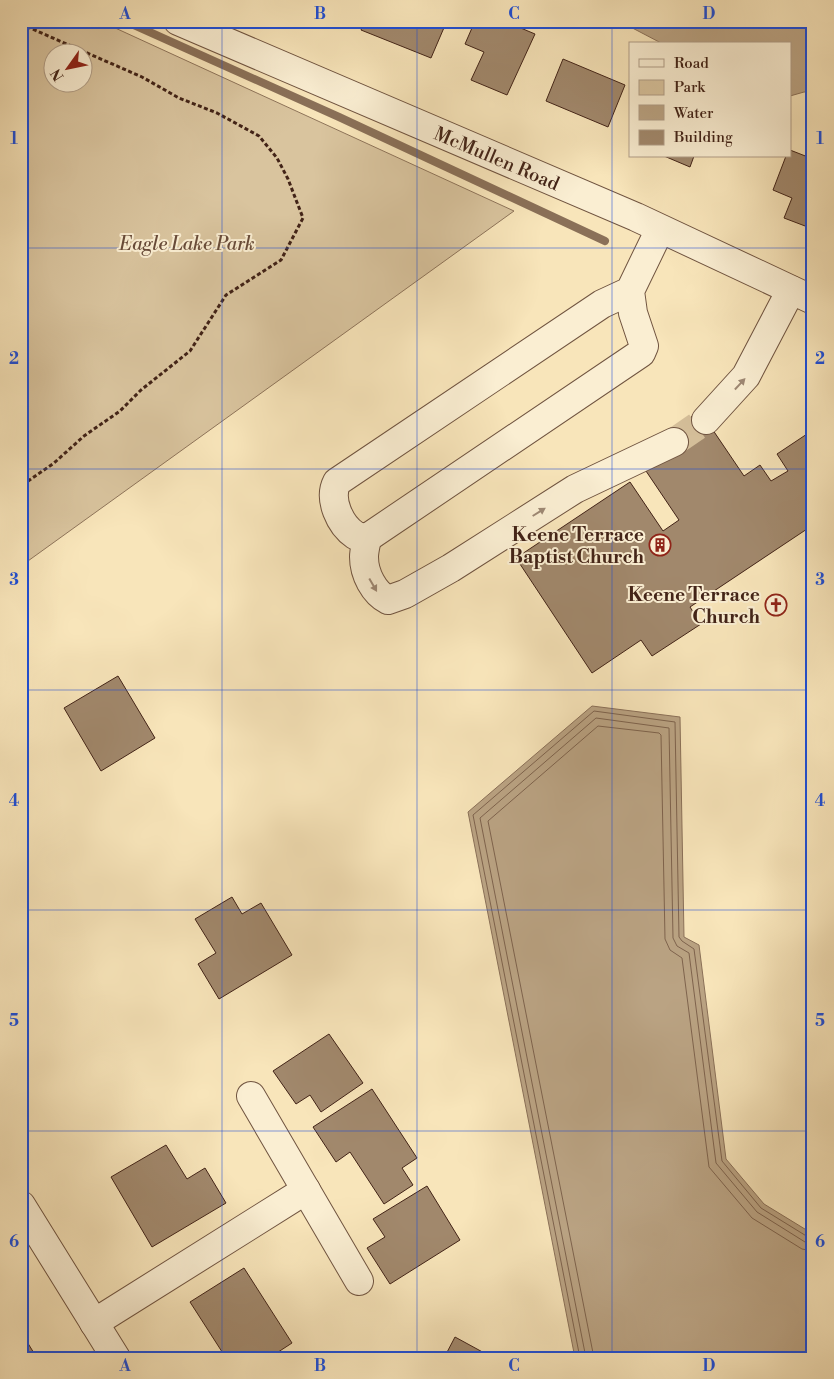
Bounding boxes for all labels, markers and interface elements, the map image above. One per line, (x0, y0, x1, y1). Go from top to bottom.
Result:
text: A (118, 4, 131, 24)
text: B (314, 4, 326, 24)
text: C (508, 4, 520, 24)
text: D (703, 4, 716, 24)
north arrow (42, 42, 92, 92)
legend (629, 42, 792, 158)
text: Road (674, 54, 709, 73)
text: N (47, 65, 69, 84)
text: Park (674, 78, 706, 97)
text: Water (673, 104, 714, 123)
street label: McMullen Road (430, 122, 563, 196)
text: Building (673, 128, 733, 147)
text: 1 (10, 129, 18, 149)
text: 1 (816, 129, 824, 149)
park label: Eagle Lake Park (118, 232, 255, 256)
text: 2 (9, 349, 19, 369)
text: 2 (815, 349, 825, 369)
one-way arrow (734, 378, 746, 390)
one-way arrow (532, 508, 545, 517)
place label: Keene Terrace Baptist Church (509, 523, 644, 569)
building icon: Keene Terrace Baptist Church (648, 533, 672, 557)
text: 3 (9, 570, 19, 590)
text: 3 (815, 570, 825, 590)
one-way arrow (368, 578, 377, 591)
place label: Keene Terrace Church (628, 583, 760, 629)
church icon: Keene Terrace Church (764, 593, 788, 617)
text: 4 (9, 791, 20, 811)
text: 4 (815, 791, 826, 811)
text: 5 (9, 1011, 19, 1031)
text: 5 (815, 1011, 825, 1031)
text: 6 (9, 1232, 19, 1252)
text: 6 (815, 1232, 825, 1252)
text: A (118, 1356, 131, 1376)
text: B (314, 1356, 326, 1376)
text: C (508, 1356, 520, 1376)
text: D (703, 1356, 716, 1376)

